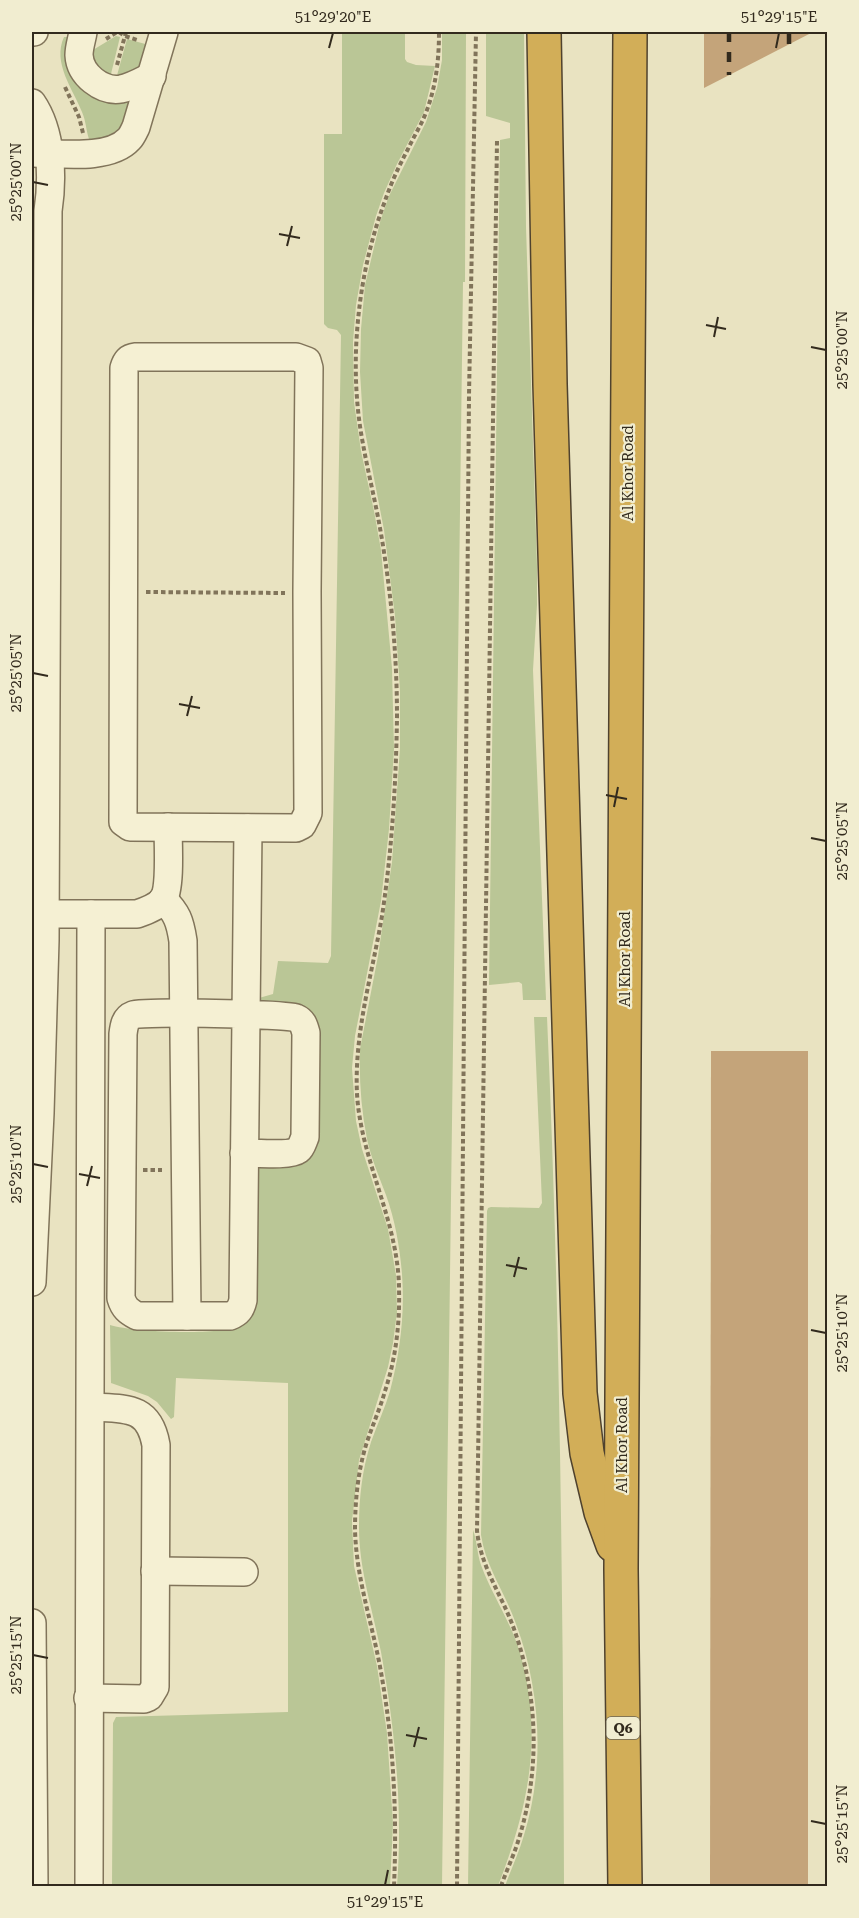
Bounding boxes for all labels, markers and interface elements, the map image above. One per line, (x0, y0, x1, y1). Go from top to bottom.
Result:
text: 51°29'20"E (295, 8, 371, 26)
text: 51°29'15"E (741, 8, 817, 26)
text: 25°25'00"N (7, 142, 25, 222)
text: 25°25'00"N (833, 310, 851, 390)
street label: Al Khor Road (619, 425, 637, 521)
text: 25°25'05"N (7, 633, 25, 713)
text: 25°25'05"N (833, 801, 851, 881)
street label: Al Khor Road (616, 911, 634, 1007)
text: 25°25'10"N (7, 1124, 25, 1204)
text: 25°25'10"N (833, 1293, 851, 1373)
street label: Al Khor Road (613, 1397, 631, 1493)
text: 25°25'15"N (7, 1615, 25, 1695)
road number: Q6 (606, 1717, 640, 1739)
text: 25°25'15"N (833, 1784, 851, 1864)
text: 51°29'15"E (347, 1893, 423, 1911)

